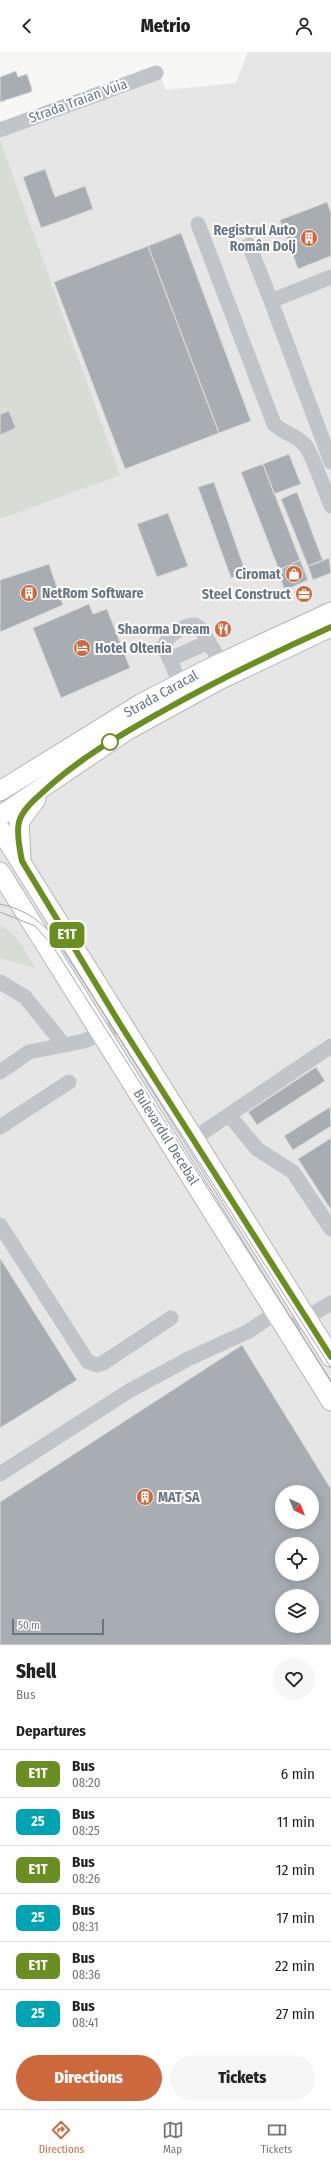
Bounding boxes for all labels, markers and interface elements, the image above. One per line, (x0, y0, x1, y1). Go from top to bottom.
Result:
icon: back (16, 15, 38, 37)
text: Metrio (141, 15, 190, 37)
icon: person (293, 15, 315, 37)
street label: Strada Traian Vuia (26, 75, 130, 127)
place label: Registrul Auto Român Dolj (213, 222, 297, 255)
building icon: Registrul Auto Român Dolj (299, 228, 319, 248)
shop icon: Ciromat (284, 564, 304, 584)
place label: Ciromat (235, 566, 282, 583)
building icon: NetRom Software (19, 583, 39, 603)
office icon: Steel Construct (294, 584, 314, 604)
place label: NetRom Software (42, 585, 144, 602)
place label: Steel Construct (202, 586, 292, 603)
restaurant icon: Shaorma Dream (213, 619, 233, 639)
place label: Shaorma Dream (118, 621, 210, 638)
hotel icon: Hotel Oltenia (72, 638, 92, 658)
place label: Hotel Oltenia (95, 640, 172, 657)
street label: Strada Caracal (121, 667, 201, 721)
unlabelled marker (101, 733, 119, 751)
line badge: E1T (44, 922, 90, 948)
text: E1T (57, 926, 77, 943)
street label: Bulevardul Decebal (130, 1086, 203, 1188)
north arrow (275, 1485, 319, 1529)
map controls (275, 1485, 319, 1633)
building icon: MAT SA (135, 1487, 155, 1507)
place label: MAT SA (158, 1489, 200, 1506)
button: locate (275, 1537, 319, 1581)
button: layers (275, 1589, 319, 1633)
scale bar (12, 1617, 104, 1636)
text: 50 m (18, 1619, 40, 1632)
button: heart (273, 1658, 315, 1700)
text: Shell (16, 1660, 56, 1683)
text: Bus (16, 1687, 35, 1702)
text: Departures (16, 1722, 86, 1740)
text: Bus (72, 1757, 95, 1775)
text: E1T (28, 1765, 48, 1782)
text: 6 min (281, 1765, 315, 1783)
text: 08:20 (72, 1775, 101, 1790)
text: Bus (72, 1805, 95, 1823)
text: 25 (31, 1813, 45, 1830)
text: 11 min (277, 1813, 315, 1831)
text: 08:25 (72, 1823, 100, 1838)
text: Bus (72, 1853, 95, 1871)
text: E1T (28, 1861, 48, 1878)
text: 12 min (276, 1861, 315, 1879)
text: 08:26 (72, 1871, 100, 1886)
text: Bus (72, 1901, 95, 1919)
text: 25 (31, 1909, 45, 1926)
text: 17 min (276, 1909, 315, 1927)
text: 08:31 (72, 1919, 99, 1934)
text: Bus (72, 1949, 95, 1967)
text: E1T (28, 1957, 48, 1974)
text: 22 min (275, 1957, 315, 1975)
text: 08:36 (72, 1967, 100, 1982)
text: Bus (72, 1997, 95, 2015)
text: 25 (31, 2005, 45, 2022)
text: 27 min (276, 2005, 315, 2023)
text: 08:41 (72, 2015, 99, 2030)
button: Directions (16, 2055, 162, 2101)
button: Tickets (170, 2055, 315, 2101)
tab: Directions (39, 2119, 84, 2156)
tab: Map (162, 2119, 184, 2156)
tab: Tickets (261, 2119, 292, 2156)

